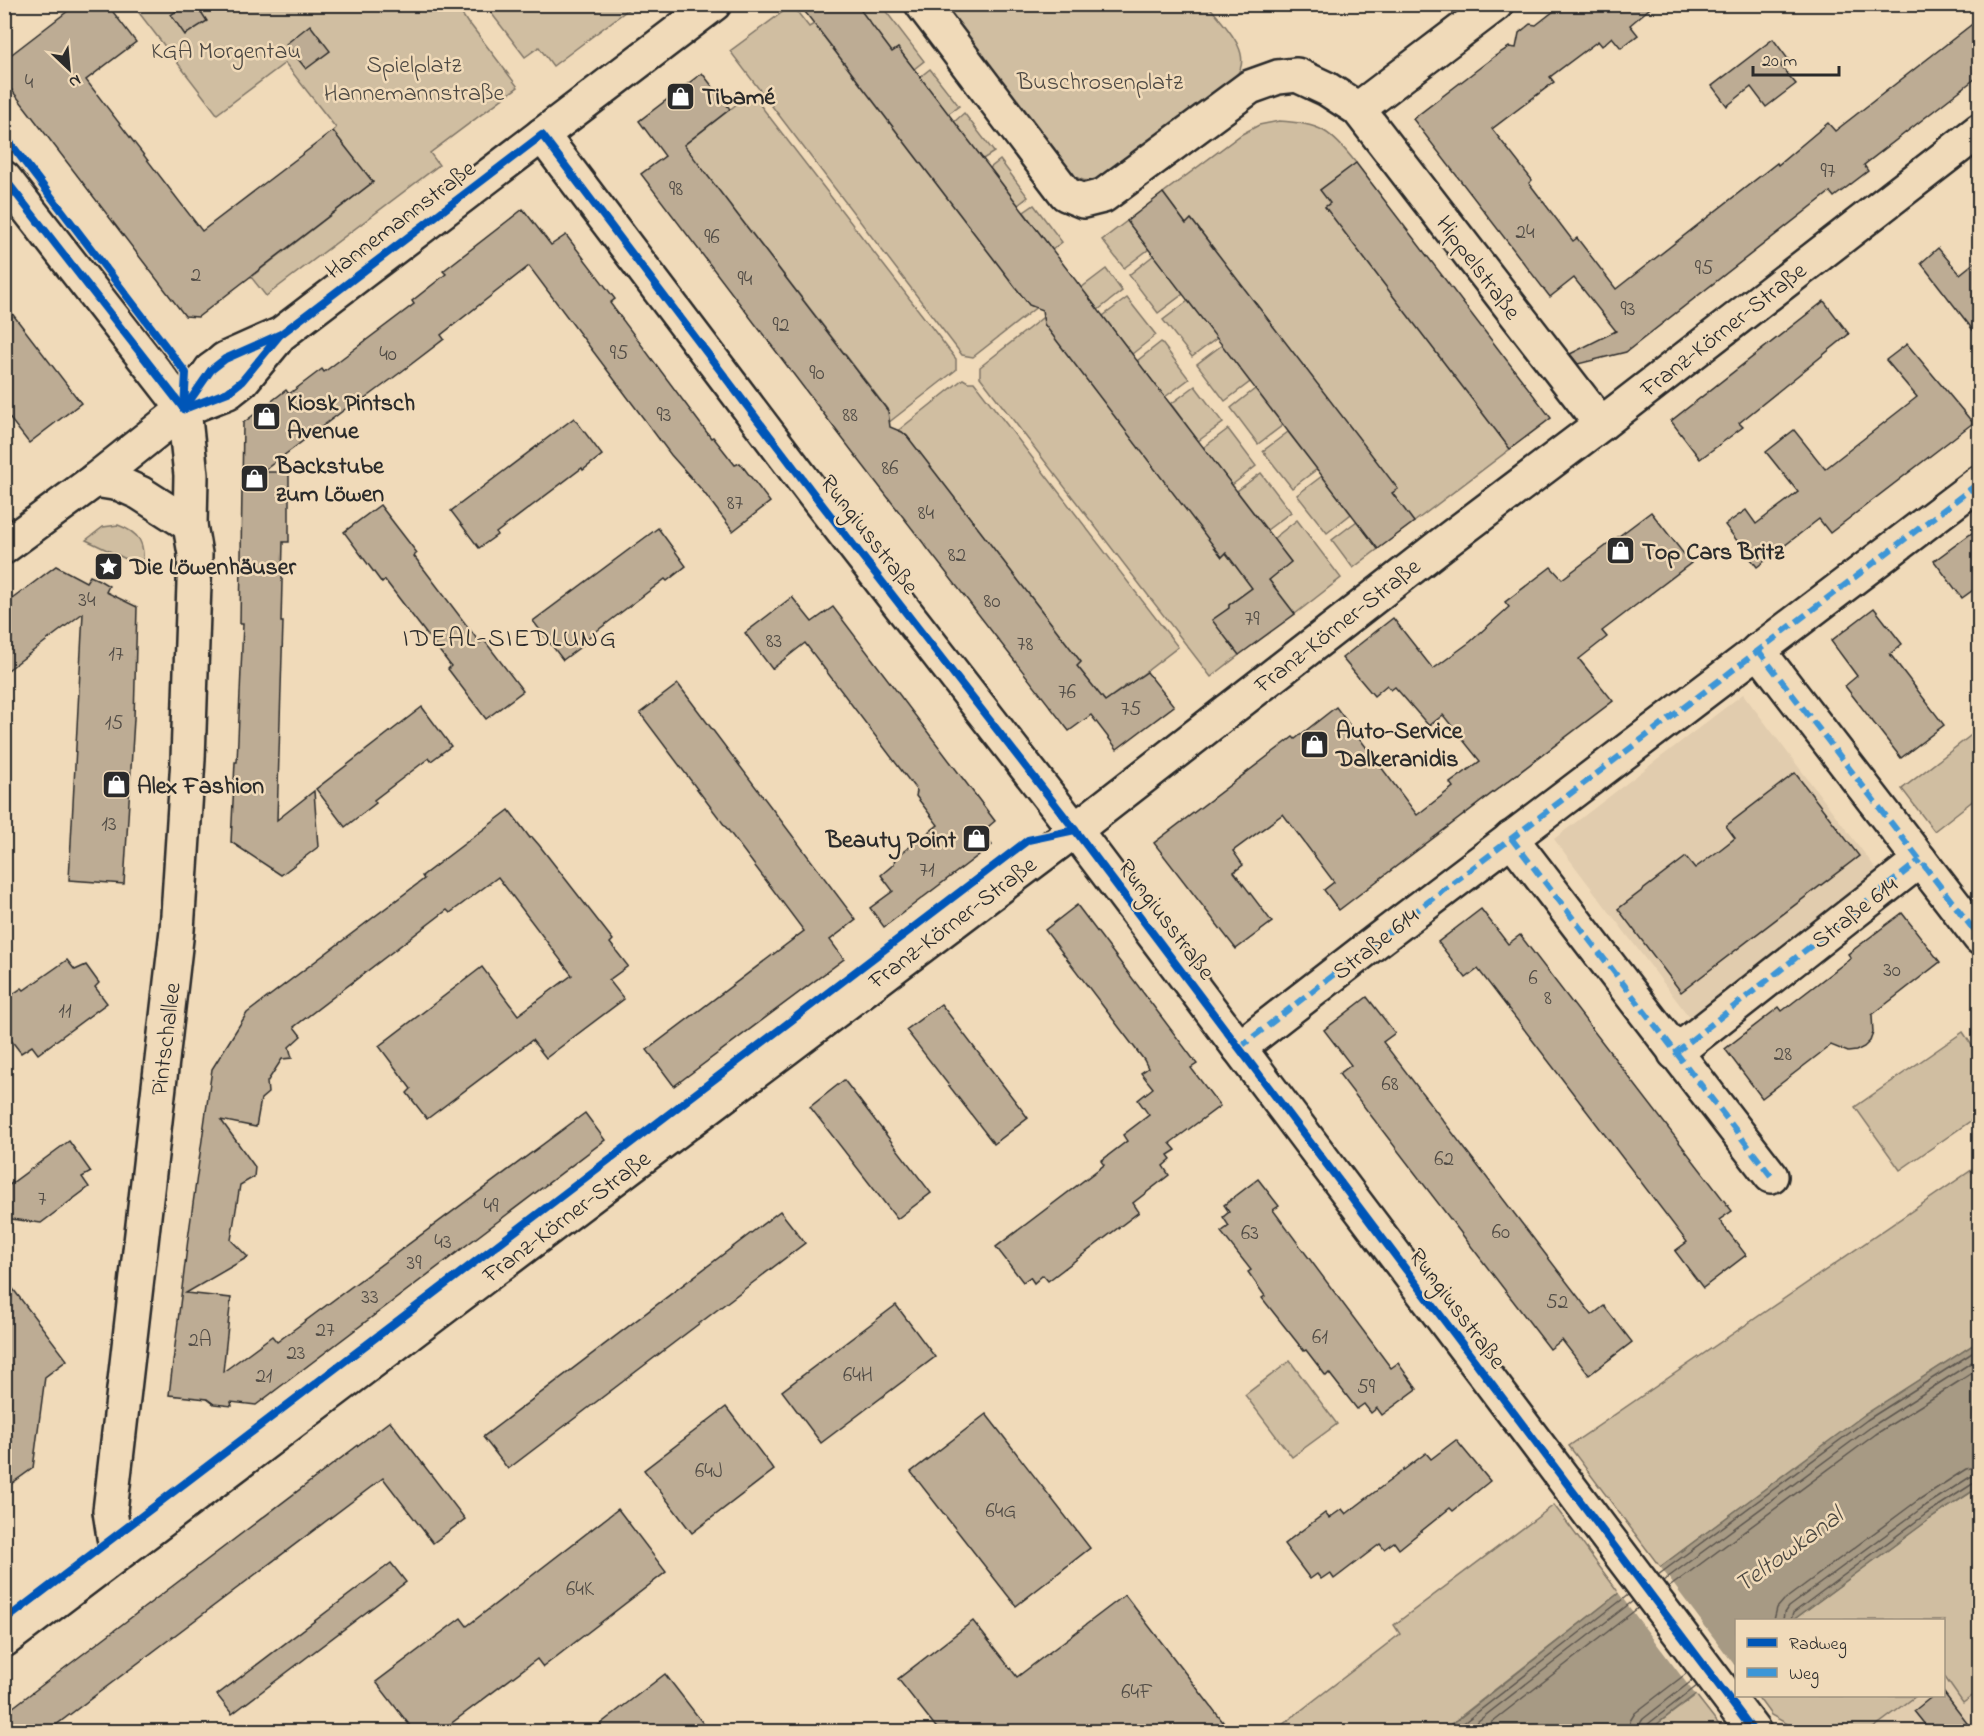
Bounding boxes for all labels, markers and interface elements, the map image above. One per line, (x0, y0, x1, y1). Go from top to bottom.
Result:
park label: KGA Morgentau (151, 35, 301, 70)
north arrow (39, 39, 99, 99)
scale bar (1753, 39, 1838, 77)
park label: Spielplatz Hannemannstraße (324, 49, 505, 112)
text: 20 m (1762, 49, 1797, 75)
park label: Buschrosenplatz (1016, 66, 1184, 101)
house number: 4 (25, 68, 34, 98)
text: N (64, 68, 85, 94)
shop icon: Tibamé (665, 80, 697, 112)
place label: Tibamé (702, 81, 776, 116)
street label: Hannemannstraße (319, 153, 484, 289)
house number: 97 (1821, 157, 1836, 187)
house number: 98 (669, 175, 683, 205)
street label: Hippelstraße (1426, 209, 1528, 328)
house number: 24 (1515, 218, 1535, 248)
house number: 96 (704, 223, 720, 253)
house number: 95 (1695, 254, 1713, 284)
street label: Franz-Körner-Straße (1633, 255, 1815, 408)
house number: 2 (191, 261, 201, 291)
house number: 94 (738, 265, 753, 295)
house number: 93 (1621, 295, 1636, 325)
house number: 92 (773, 311, 789, 341)
house number: 95 (610, 339, 628, 369)
house number: 40 (379, 340, 397, 370)
house number: 90 (809, 359, 825, 389)
place label: Kiosk Pintsch Avenue (287, 387, 415, 450)
shop icon: Kiosk Pintsch Avenue (250, 400, 282, 432)
house number: 93 (657, 401, 672, 431)
house number: 88 (842, 401, 858, 431)
place label: Backstube zum Löwen (275, 450, 385, 513)
house number: 86 (881, 454, 899, 484)
shop icon: Backstube zum Löwen (239, 463, 271, 495)
street label: Rungiusstraße (810, 468, 926, 603)
house number: 87 (727, 489, 744, 519)
house number: 84 (918, 499, 935, 529)
shop icon: Top Cars Britz (1605, 535, 1637, 567)
place label: Top Cars Britz (1642, 536, 1785, 571)
house number: 82 (948, 541, 966, 571)
place icon: Die Löwenhäuser (93, 550, 125, 582)
place label: Die Löwenhäuser (129, 551, 297, 586)
street label: Franz-Körner-Straße (1247, 551, 1429, 704)
house number: 34 (78, 586, 96, 616)
house number: 80 (984, 587, 1000, 617)
house number: 79 (1245, 605, 1260, 635)
district label: IDEAL-SIEDLUNG (403, 621, 617, 659)
house number: 83 (766, 627, 782, 657)
house number: 78 (1017, 630, 1033, 660)
house number: 17 (108, 640, 124, 670)
house number: 76 (1058, 678, 1076, 708)
house number: 75 (1121, 695, 1141, 725)
house number: 15 (105, 709, 123, 739)
place label: Auto-Service Dalkeranidis (1335, 715, 1464, 778)
shop icon: Auto-Service Dalkeranidis (1299, 728, 1331, 760)
shop icon: Alex Fashion (100, 769, 132, 801)
place label: Alex Fashion (137, 770, 264, 805)
house number: 13 (101, 810, 117, 840)
shop icon: Beauty Point (961, 823, 993, 855)
place label: Beauty Point (825, 824, 957, 860)
street label: Franz-Körner-Straße (861, 849, 1045, 1000)
street label: Rungiusstraße (1108, 853, 1222, 989)
house number: 71 (919, 856, 935, 886)
street label: Straße 614 (1805, 869, 1906, 959)
street label: Straße 614 (1326, 900, 1427, 990)
house number: 30 (1883, 956, 1901, 986)
house number: 6 (1528, 964, 1538, 994)
street label: Pintschallee (143, 981, 192, 1098)
house number: 8 (1544, 984, 1552, 1014)
house number: 11 (58, 997, 72, 1027)
house number: 28 (1774, 1040, 1792, 1070)
house number: 68 (1381, 1070, 1399, 1100)
street label: Franz-Körner-Straße (475, 1143, 659, 1294)
house number: 62 (1434, 1145, 1454, 1175)
house number: 7 (38, 1185, 47, 1215)
house number: 49 (484, 1192, 499, 1222)
house number: 60 (1492, 1218, 1510, 1248)
house number: 63 (1241, 1219, 1259, 1249)
house number: 43 (434, 1228, 452, 1258)
street label: Rungiusstraße (1399, 1242, 1513, 1378)
house number: 39 (407, 1249, 422, 1279)
house number: 33 (361, 1283, 379, 1313)
house number: 52 (1546, 1288, 1568, 1318)
house number: 27 (315, 1316, 335, 1346)
house number: 61 (1312, 1323, 1328, 1353)
house number: 2A (188, 1326, 212, 1356)
house number: 23 (286, 1339, 306, 1369)
house number: 64H (843, 1361, 873, 1391)
house number: 21 (255, 1362, 273, 1392)
house number: 59 (1357, 1373, 1376, 1403)
house number: 64J (695, 1457, 723, 1487)
house number: 64G (985, 1497, 1017, 1527)
water label: Teltowkanal (1727, 1497, 1854, 1604)
house number: 64K (566, 1575, 595, 1605)
legend (1735, 1619, 1945, 1697)
text: Radweg (1789, 1632, 1847, 1659)
text: Weg (1789, 1662, 1819, 1689)
house number: 64F (1121, 1678, 1153, 1708)

